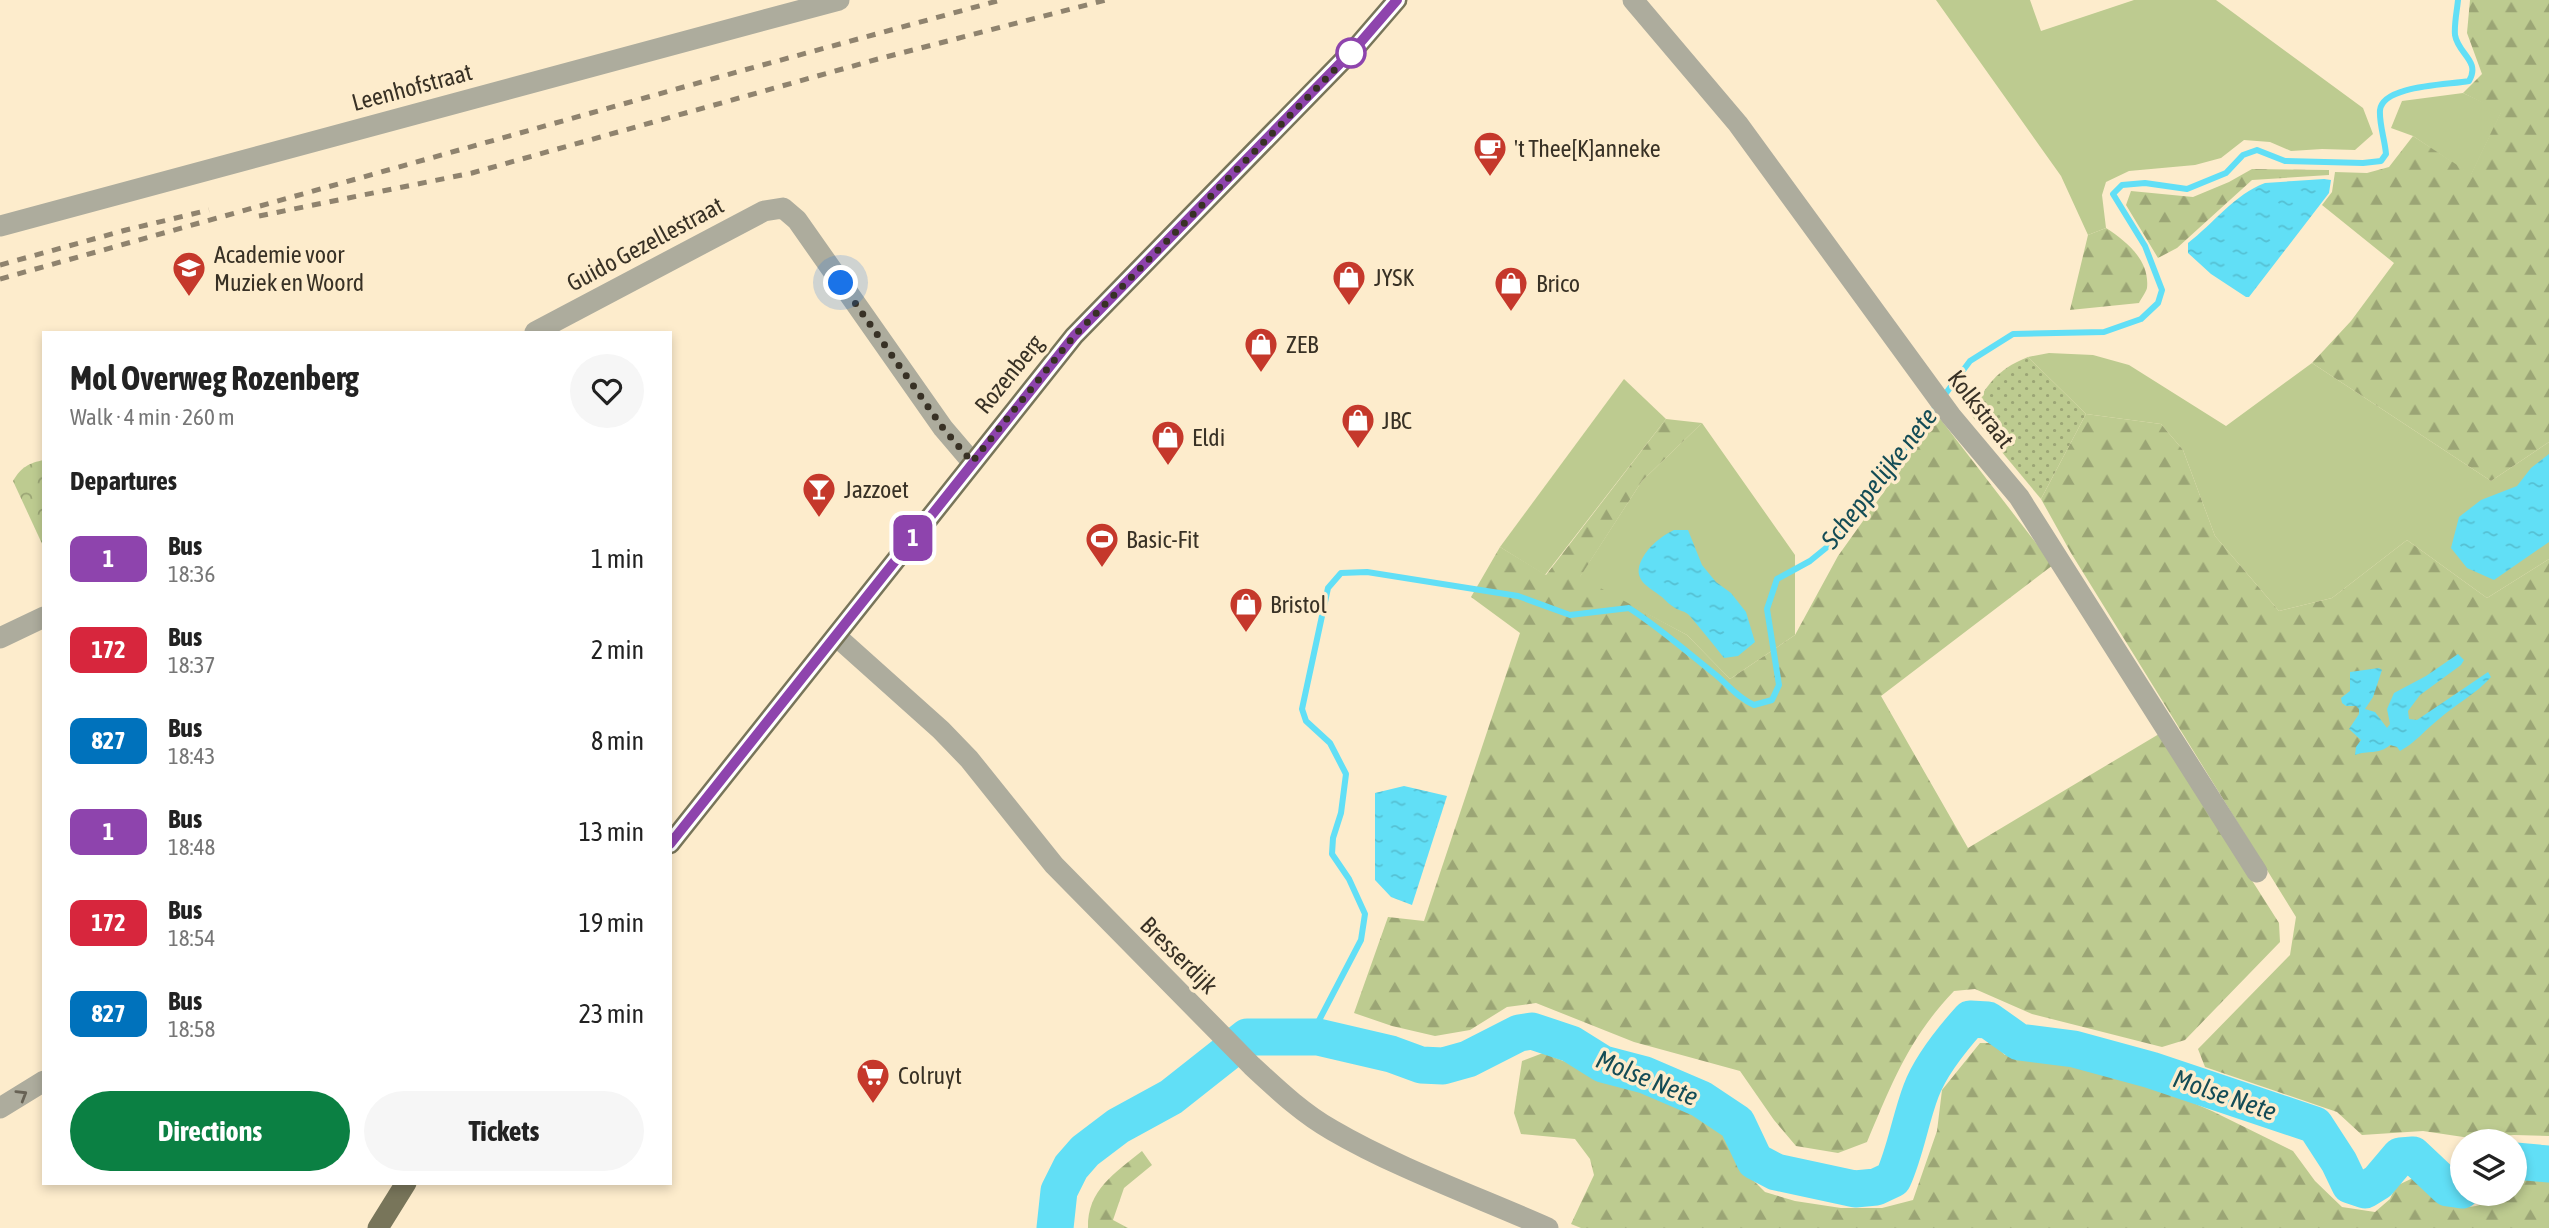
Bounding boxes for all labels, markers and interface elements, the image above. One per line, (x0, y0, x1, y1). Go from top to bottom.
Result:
unlabelled marker (1336, 38, 1366, 68)
street label: Leenhofstraat (349, 58, 475, 116)
cafe icon: 't Thee[K]anneke (1471, 129, 1509, 178)
place label: 't Thee[K]anneke (1514, 135, 1661, 162)
street label: Guido Gezellestraat (562, 191, 728, 297)
place label: Academie voor Muziek en Woord (214, 241, 364, 296)
school or university icon: Academie voor Muziek en Woord (170, 249, 208, 298)
shop icon: JYSK (1330, 258, 1368, 307)
place label: JYSK (1374, 264, 1414, 291)
shop icon: Brico (1492, 264, 1530, 313)
your location (823, 265, 858, 300)
place label: Brico (1536, 270, 1580, 297)
shop icon: ZEB (1242, 325, 1280, 374)
street label: Rozenberg (969, 329, 1049, 419)
place label: ZEB (1286, 331, 1319, 358)
button: heart (570, 354, 644, 428)
text: Mol Overweg Rozenberg (70, 359, 359, 397)
street label: Kolkstraat (1942, 365, 2020, 453)
shop icon: JBC (1339, 401, 1377, 450)
water label: Scheppelijke nete (1814, 402, 1943, 555)
text: Walk · 4 min · 260 m (70, 404, 234, 430)
place label: JBC (1382, 407, 1412, 434)
shop icon: Eldi (1149, 418, 1187, 467)
place label: Eldi (1192, 424, 1225, 451)
text: Departures (70, 466, 177, 496)
bar icon: Jazzoet (800, 470, 838, 519)
place label: Jazzoet (844, 476, 909, 503)
line badge: 1 (890, 515, 936, 561)
sports icon: Basic-Fit (1083, 520, 1121, 569)
text: 1 (907, 524, 919, 551)
place label: Basic-Fit (1126, 526, 1200, 553)
text: Bus (168, 531, 202, 561)
text: 1 min (591, 544, 644, 574)
text: 1 (103, 545, 114, 572)
text: 18:36 (168, 561, 215, 587)
shop icon: Bristol (1227, 585, 1265, 634)
place label: Bristol (1270, 591, 1327, 618)
text: Bus (168, 622, 202, 652)
text: 2 min (591, 635, 644, 665)
text: 172 (92, 636, 125, 663)
text: 18:37 (168, 652, 215, 678)
text: Bus (168, 713, 202, 743)
text: 8 min (591, 726, 644, 756)
text: 827 (92, 727, 125, 754)
text: 18:43 (168, 743, 215, 769)
text: Bus (168, 804, 202, 834)
text: 13 min (579, 817, 644, 847)
text: 1 (103, 818, 114, 845)
text: 18:48 (168, 834, 215, 860)
text: Bus (168, 895, 202, 925)
text: 19 min (579, 908, 644, 938)
text: 172 (92, 909, 125, 936)
street label: Bresserdijk (1135, 911, 1223, 999)
text: 18:54 (168, 925, 215, 951)
text: Bus (168, 986, 202, 1016)
text: 23 min (579, 999, 644, 1029)
text: 827 (92, 1000, 125, 1027)
text: 18:58 (168, 1016, 215, 1042)
water label: Molse Nete (1592, 1044, 1702, 1112)
supermarket icon: Colruyt (854, 1056, 892, 1105)
place label: Colruyt (898, 1062, 962, 1089)
water label: Molse Nete (2169, 1063, 2281, 1127)
one-way arrow (14, 1090, 27, 1103)
button: Directions (70, 1091, 350, 1171)
button: Tickets (364, 1091, 644, 1171)
map controls (2450, 1129, 2527, 1206)
button: layers (2450, 1129, 2527, 1206)

